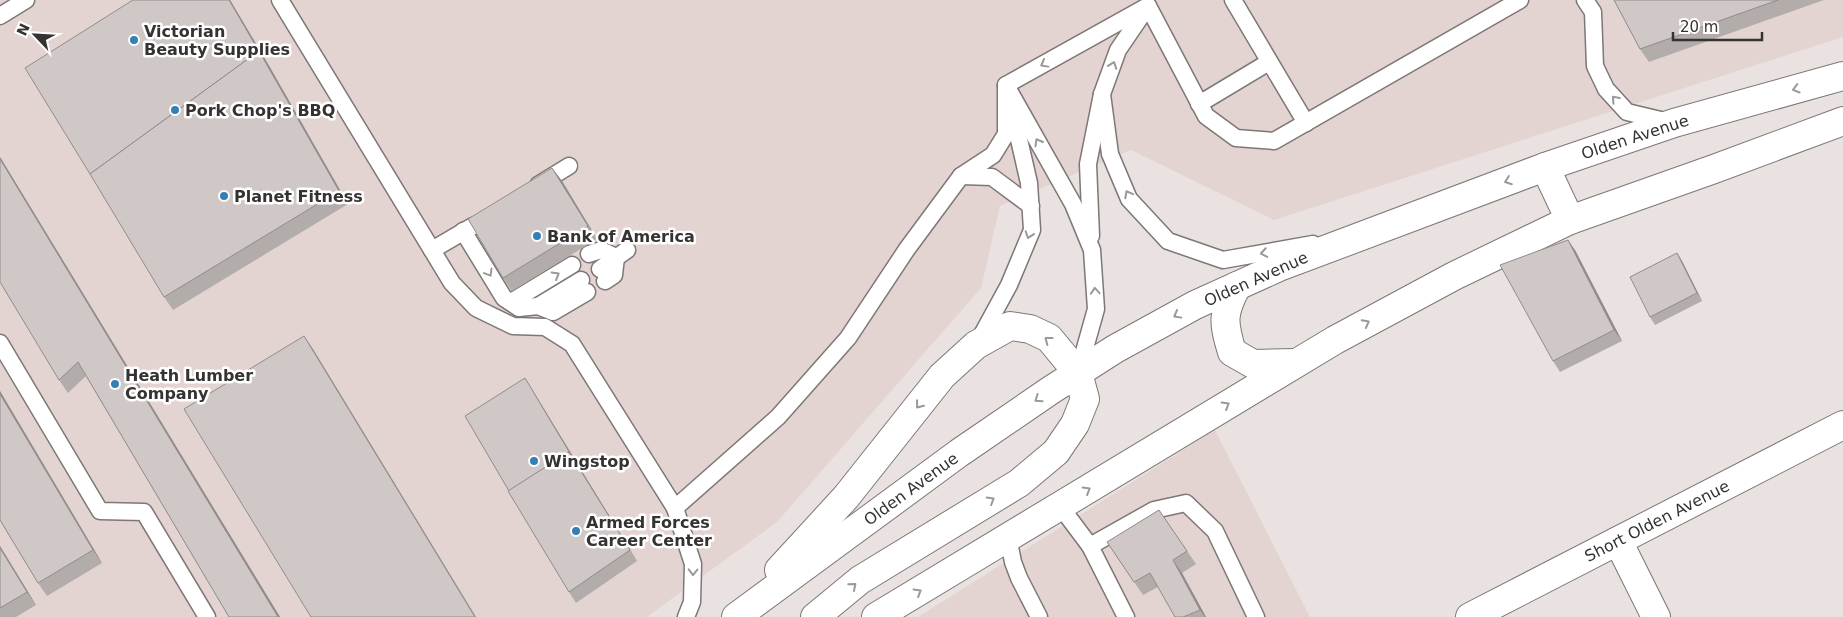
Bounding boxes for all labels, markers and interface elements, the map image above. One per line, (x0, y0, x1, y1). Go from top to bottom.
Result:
north arrow (10, 10, 60, 60)
scale bar (1673, 10, 1762, 42)
text: 20 m (1680, 18, 1718, 36)
text: N (13, 21, 33, 38)
place label: Victorian Beauty Supplies (144, 22, 290, 59)
marker: Victorian Beauty Supplies (128, 34, 140, 46)
one-way arrow (1041, 57, 1050, 67)
one-way arrow (1107, 61, 1117, 70)
one-way arrow (1792, 83, 1801, 93)
one-way arrow (1612, 95, 1621, 104)
place label: Pork Chop's BBQ (185, 101, 335, 120)
marker: Pork Chop's BBQ (169, 104, 181, 116)
street label: Olden Avenue (1579, 111, 1691, 163)
one-way arrow (1034, 138, 1044, 147)
one-way arrow (1504, 175, 1513, 185)
place label: Planet Fitness (234, 187, 363, 206)
marker: Planet Fitness (218, 190, 230, 202)
one-way arrow (1124, 190, 1134, 199)
place label: Bank of America (547, 227, 695, 246)
marker: Bank of America (531, 230, 543, 242)
one-way arrow (1025, 231, 1035, 239)
one-way arrow (1260, 247, 1269, 257)
street label: Olden Avenue (1201, 248, 1311, 310)
one-way arrow (482, 267, 492, 276)
one-way arrow (551, 271, 560, 281)
one-way arrow (1089, 287, 1100, 295)
one-way arrow (1174, 309, 1183, 319)
one-way arrow (1361, 319, 1370, 329)
one-way arrow (1045, 337, 1054, 345)
place label: Heath Lumber Company (125, 366, 253, 403)
marker: Heath Lumber Company (109, 378, 121, 390)
one-way arrow (1034, 393, 1044, 402)
one-way arrow (916, 399, 925, 408)
one-way arrow (1221, 402, 1230, 412)
street label: Olden Avenue (860, 448, 962, 530)
place label: Wingstop (544, 452, 630, 471)
marker: Wingstop (528, 455, 540, 467)
street label: Short Olden Avenue (1582, 476, 1732, 566)
one-way arrow (1082, 486, 1091, 496)
one-way arrow (985, 497, 994, 507)
place label: Armed Forces Career Center (586, 513, 712, 550)
marker: Armed Forces Career Center (570, 525, 582, 537)
one-way arrow (688, 568, 698, 576)
one-way arrow (847, 583, 856, 592)
one-way arrow (913, 588, 922, 598)

